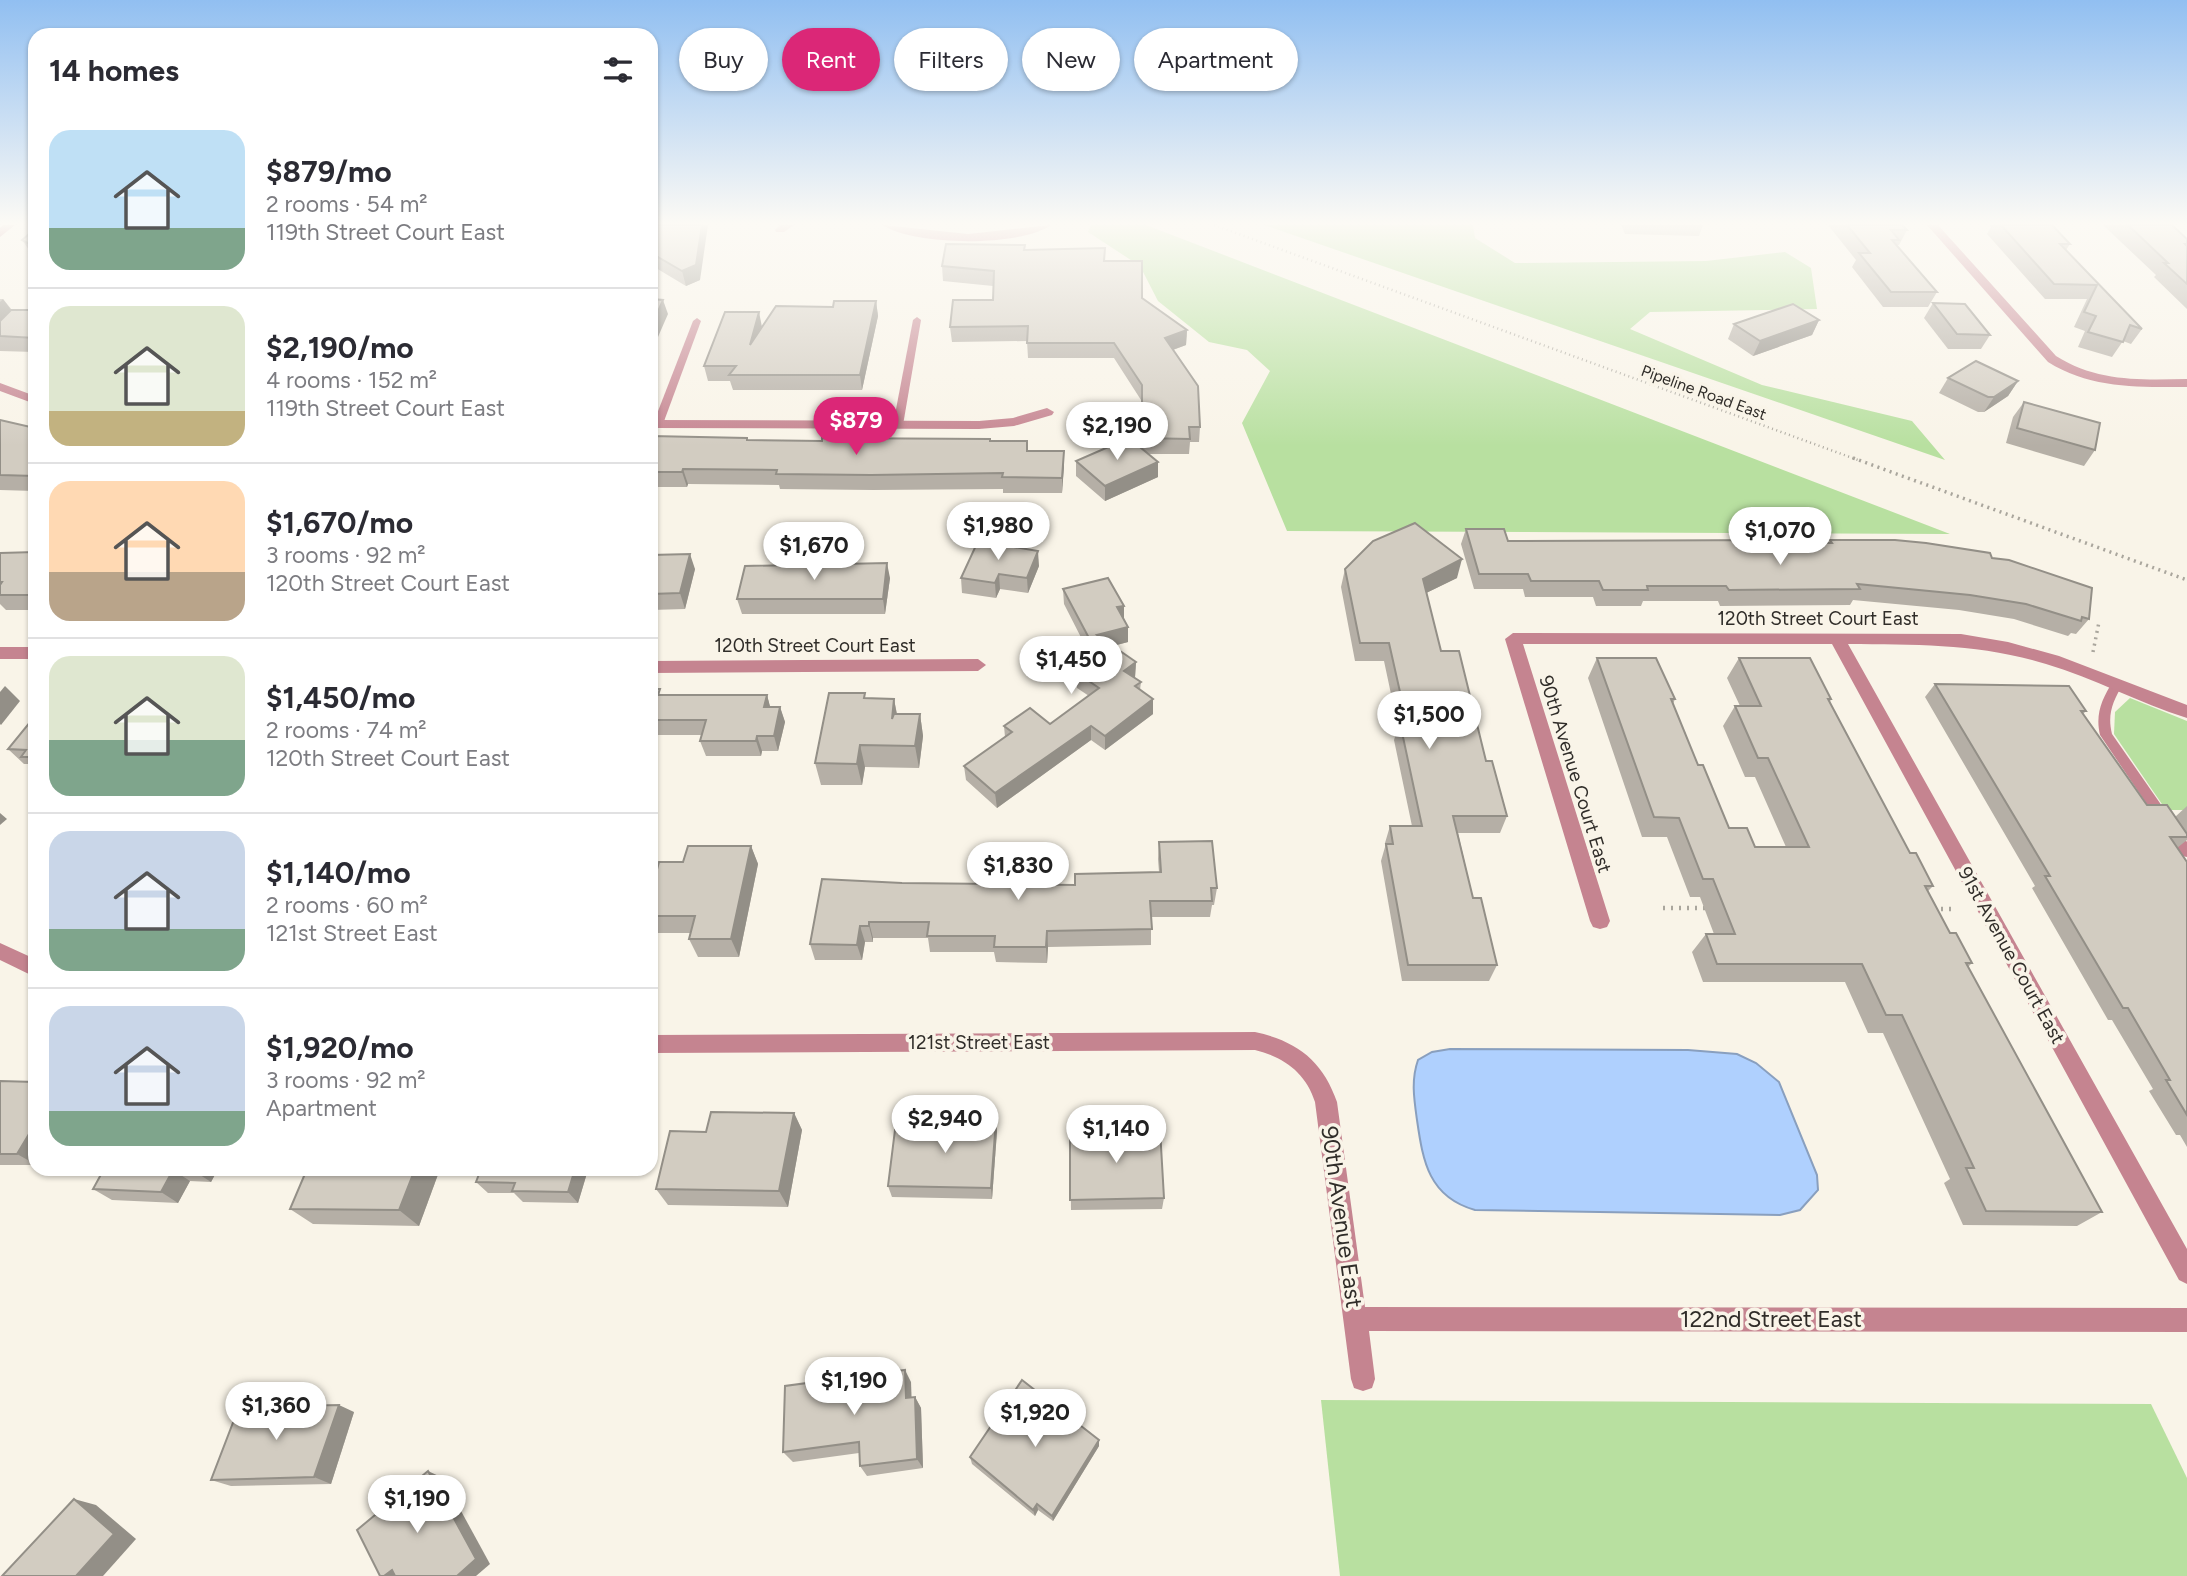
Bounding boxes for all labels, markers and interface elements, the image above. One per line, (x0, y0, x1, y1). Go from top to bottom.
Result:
chip: Buy (679, 28, 768, 91)
chip: Rent (782, 28, 880, 91)
chip: Filters (894, 28, 1008, 91)
chip: New (1022, 28, 1120, 91)
chip: Apartment (1134, 28, 1298, 91)
icon: filters (599, 51, 637, 89)
text: 14 homes (49, 52, 179, 89)
text: $879/mo (266, 153, 392, 190)
icon: home (105, 158, 189, 242)
text: 2 rooms · 54 m² (266, 190, 428, 218)
text: 119th Street Court East (266, 218, 505, 246)
text: $2,190/mo (266, 329, 414, 366)
icon: home (105, 334, 189, 418)
street label: Pipeline Road East (1639, 361, 1769, 424)
text: 4 rooms · 152 m² (266, 366, 437, 394)
text: 119th Street Court East (266, 394, 505, 422)
pin: $879 (815, 398, 897, 457)
pin: $2,190 (1060, 402, 1174, 462)
text: $879 (830, 406, 882, 434)
text: $2,190 (1082, 411, 1152, 439)
pin: $1,980 (941, 503, 1055, 562)
text: $1,670/mo (266, 504, 413, 541)
pin: $1,070 (1723, 508, 1837, 567)
icon: home (105, 509, 189, 593)
text: $1,980 (963, 511, 1033, 539)
text: $1,070 (1745, 516, 1815, 544)
pin: $1,670 (757, 522, 871, 582)
text: $1,670 (779, 531, 849, 559)
text: 3 rooms · 92 m² (266, 541, 426, 569)
text: 120th Street Court East (266, 569, 510, 597)
street label: 120th Street Court East (1717, 607, 1919, 630)
street label: 120th Street Court East (714, 634, 916, 657)
pin: $1,450 (1014, 636, 1128, 696)
text: $1,450 (1035, 645, 1107, 673)
street label: 90th Avenue Court East (1535, 673, 1616, 876)
text: $1,450/mo (266, 679, 415, 716)
icon: home (105, 684, 189, 768)
pin: $1,500 (1372, 692, 1486, 751)
text: $1,500 (1393, 700, 1465, 728)
text: 2 rooms · 74 m² (266, 716, 427, 744)
text: 120th Street Court East (266, 744, 510, 772)
pin: $1,830 (961, 842, 1075, 902)
text: $1,830 (983, 851, 1053, 879)
text: $1,140/mo (266, 854, 411, 891)
icon: home (105, 859, 189, 943)
street label: 91st Avenue Court East (1953, 863, 2070, 1048)
text: 2 rooms · 60 m² (266, 891, 428, 919)
text: 121st Street East (266, 919, 438, 947)
text: $1,920/mo (266, 1029, 414, 1066)
street label: 121st Street East (908, 1031, 1050, 1054)
icon: home (105, 1034, 189, 1118)
text: 3 rooms · 92 m² (266, 1066, 426, 1094)
text: Apartment (266, 1094, 377, 1122)
pin: $2,940 (888, 1096, 1002, 1155)
text: $2,940 (908, 1104, 982, 1132)
pin: $1,140 (1059, 1106, 1173, 1165)
text: $1,140 (1082, 1114, 1150, 1142)
street label: 90th Avenue East (1315, 1124, 1369, 1310)
street label: 122nd Street East (1680, 1305, 1862, 1333)
pin: $1,190 (797, 1358, 911, 1417)
text: $1,190 (821, 1366, 887, 1394)
pin: $1,360 (219, 1382, 333, 1442)
pin: $1,920 (978, 1390, 1092, 1449)
text: $1,360 (241, 1391, 311, 1419)
text: $1,920 (1000, 1398, 1070, 1426)
pin: $1,190 (360, 1476, 474, 1535)
text: $1,190 (384, 1484, 450, 1512)

